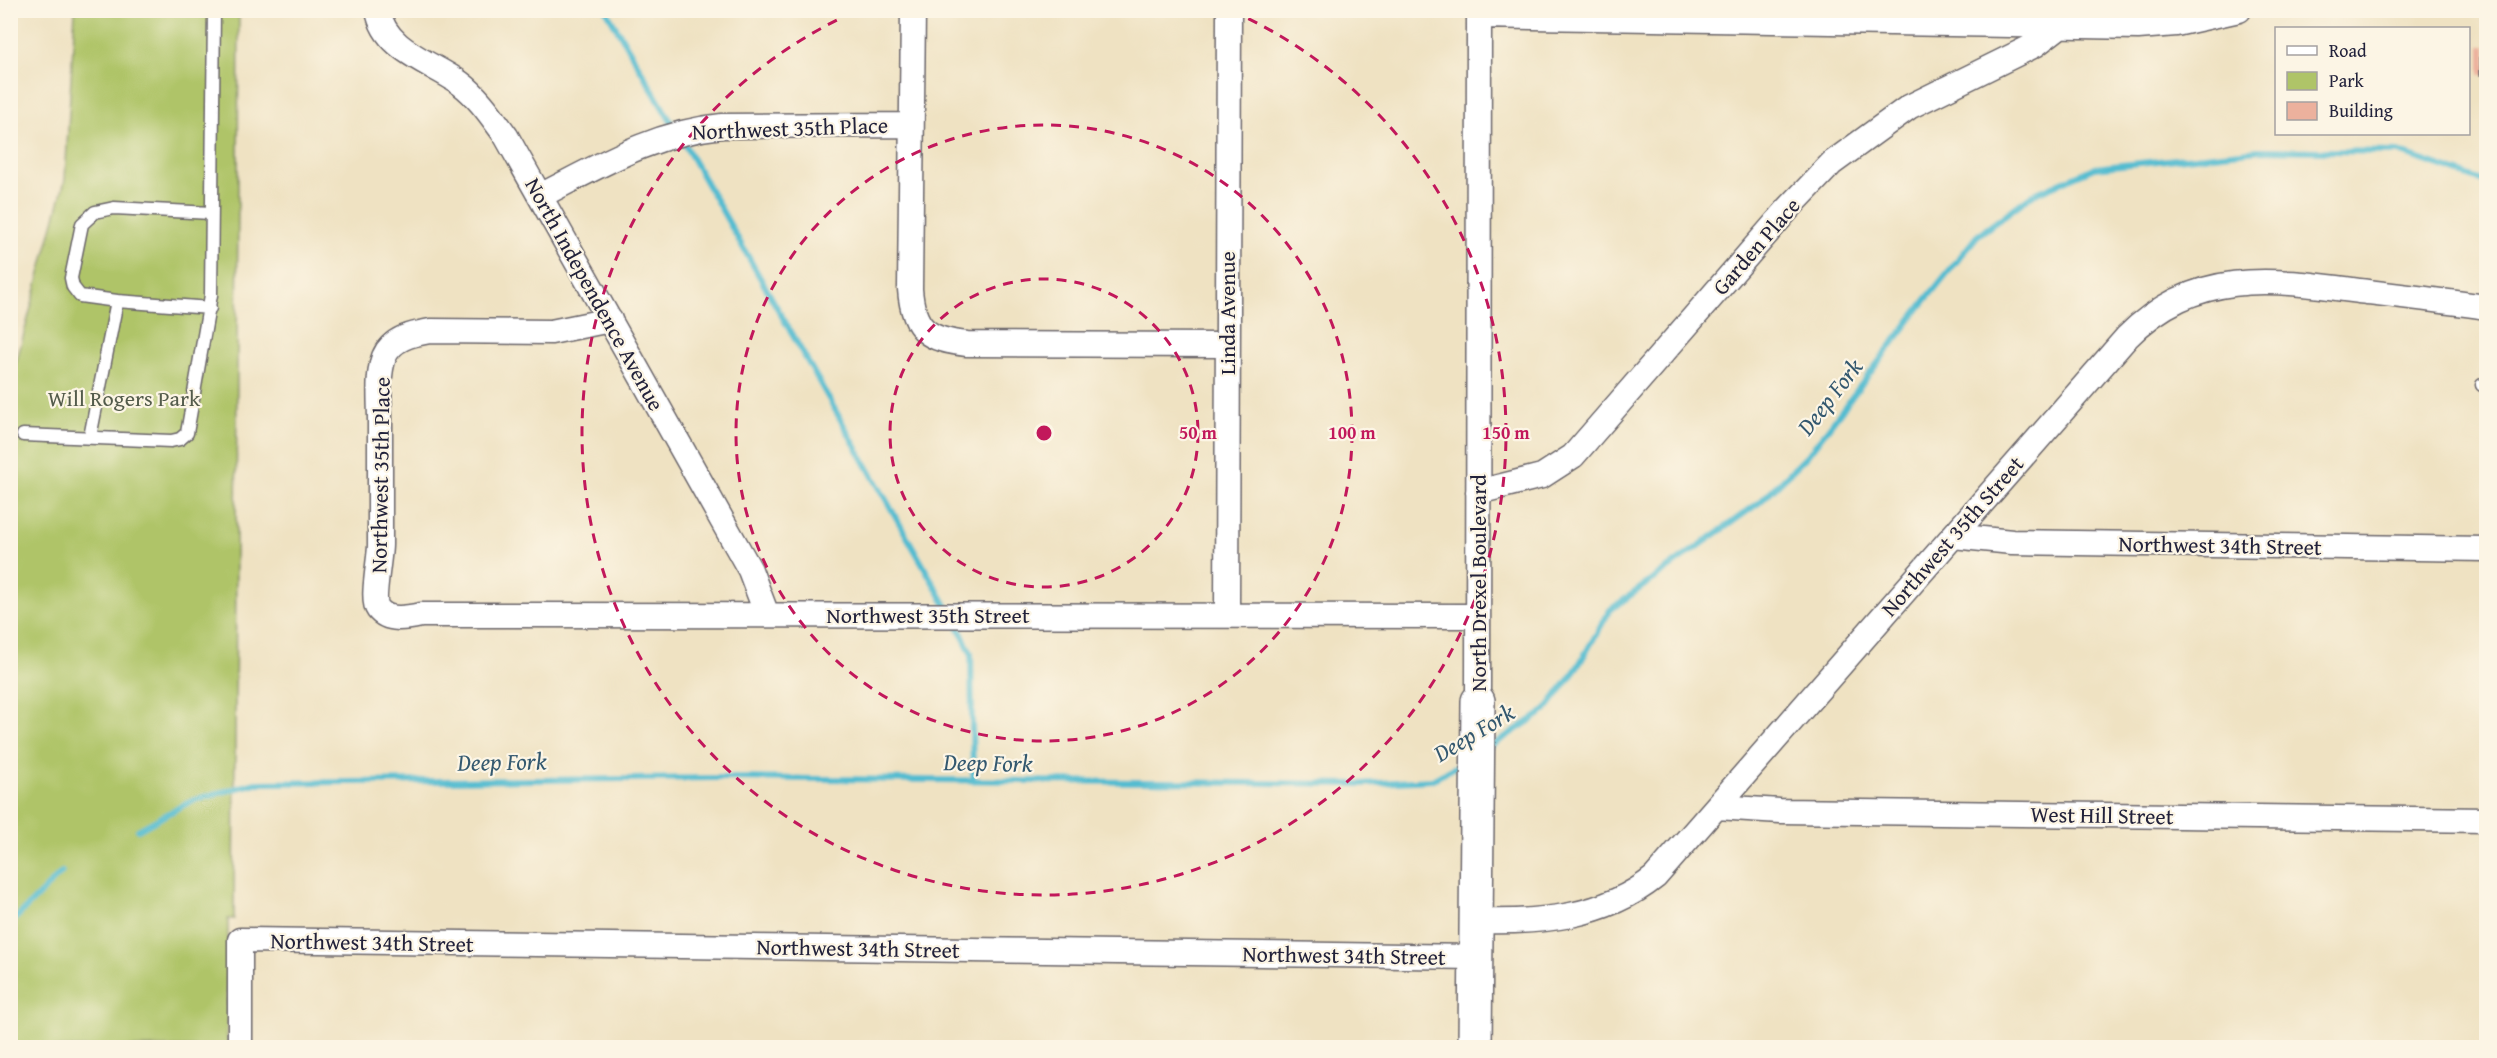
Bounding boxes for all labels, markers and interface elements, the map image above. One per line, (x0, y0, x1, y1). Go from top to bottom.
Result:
legend (2275, 27, 2470, 135)
text: Road (2329, 37, 2367, 64)
text: Park (2329, 67, 2365, 94)
text: Building (2329, 97, 2393, 124)
street label: Northwest 35th Place (691, 109, 889, 147)
street label: North Independence Avenue (517, 172, 673, 416)
street label: Garden Place (1705, 190, 1807, 302)
street label: Linda Avenue (1211, 251, 1243, 375)
water label: Deep Fork (1788, 351, 1871, 443)
street label: Northwest 35th Place (362, 377, 398, 573)
park label: Will Rogers Park (48, 382, 201, 414)
text: 50 m (1179, 419, 1218, 446)
text: 100 m (1328, 419, 1376, 446)
text: 150 m (1482, 419, 1530, 446)
centre of rings (1034, 423, 1054, 443)
street label: Northwest 35th Street (1873, 449, 2031, 623)
street label: North Drexel Boulevard (1462, 474, 1494, 692)
street label: Northwest 34th Street (2118, 527, 2322, 563)
street label: Northwest 35th Street (826, 599, 1030, 631)
water label: Deep Fork (1426, 695, 1521, 771)
water label: Deep Fork (456, 743, 547, 780)
water label: Deep Fork (942, 744, 1033, 781)
street label: West Hill Street (2030, 798, 2174, 832)
street label: Northwest 34th Street (270, 924, 474, 960)
street label: Northwest 34th Street (756, 930, 960, 966)
street label: Northwest 34th Street (1242, 937, 1446, 973)

